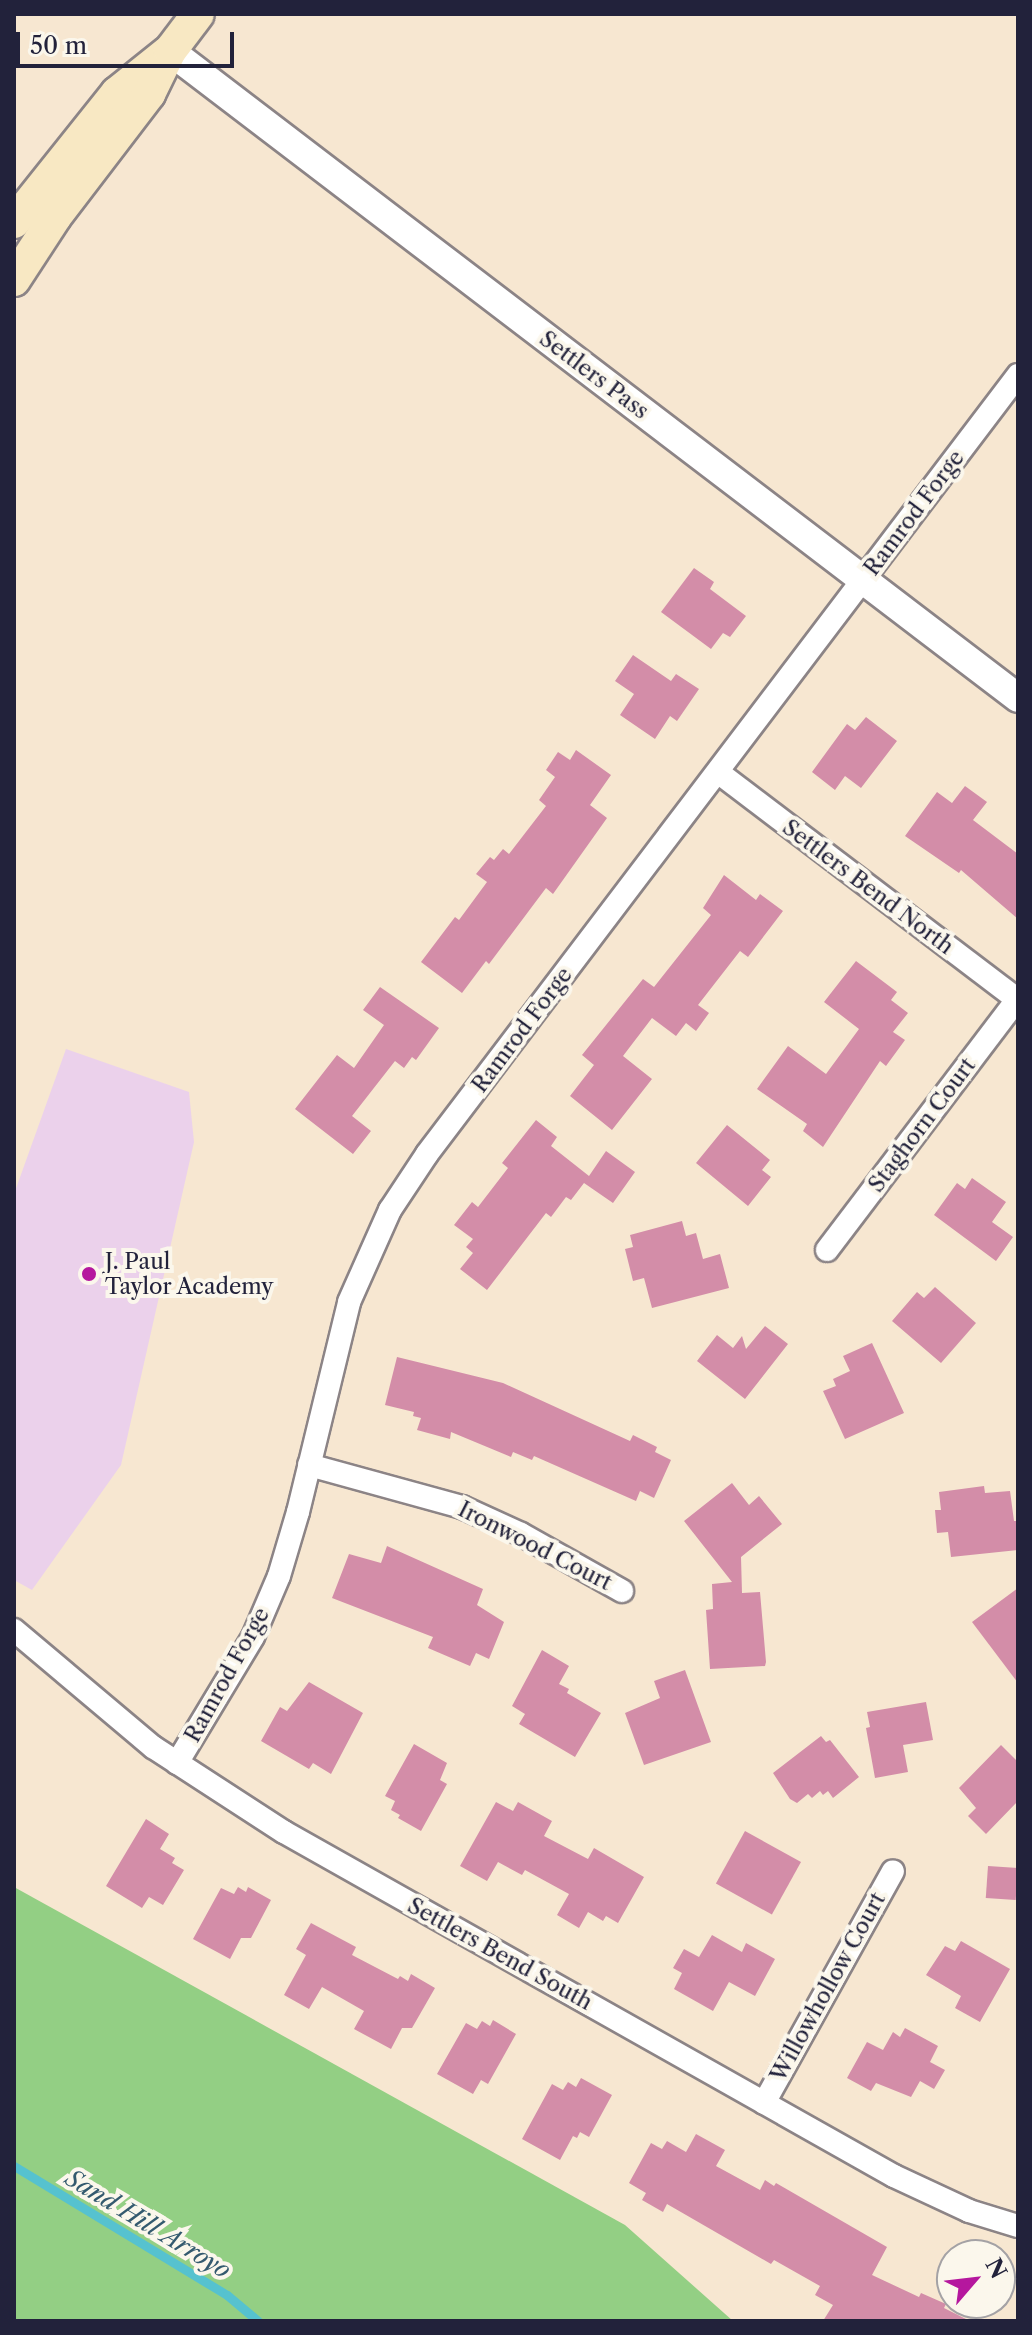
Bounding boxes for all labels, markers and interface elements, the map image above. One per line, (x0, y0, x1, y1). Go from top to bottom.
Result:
scale bar (20, 16, 238, 66)
text: 50 m (30, 31, 87, 60)
street label: Settlers Pass (534, 325, 654, 425)
street label: Ramrod Forge (858, 445, 970, 581)
street label: Settlers Bend North (777, 814, 959, 960)
street label: Ramrod Forge (466, 962, 578, 1098)
street label: Staghorn Court (863, 1053, 981, 1197)
place label: J. Paul Taylor Academy (105, 1248, 275, 1300)
marker: J. Paul Taylor Academy (80, 1265, 98, 1283)
street label: Ironwood Court (454, 1496, 616, 1596)
street label: Ramrod Forge (179, 1603, 275, 1747)
street label: Willowhollow Court (765, 1887, 891, 2087)
street label: Settlers Bend South (403, 1892, 597, 2016)
water label: Sand Hill Arroyo (60, 2163, 236, 2285)
north arrow (936, 2239, 1016, 2319)
text: N (979, 2254, 1012, 2283)

